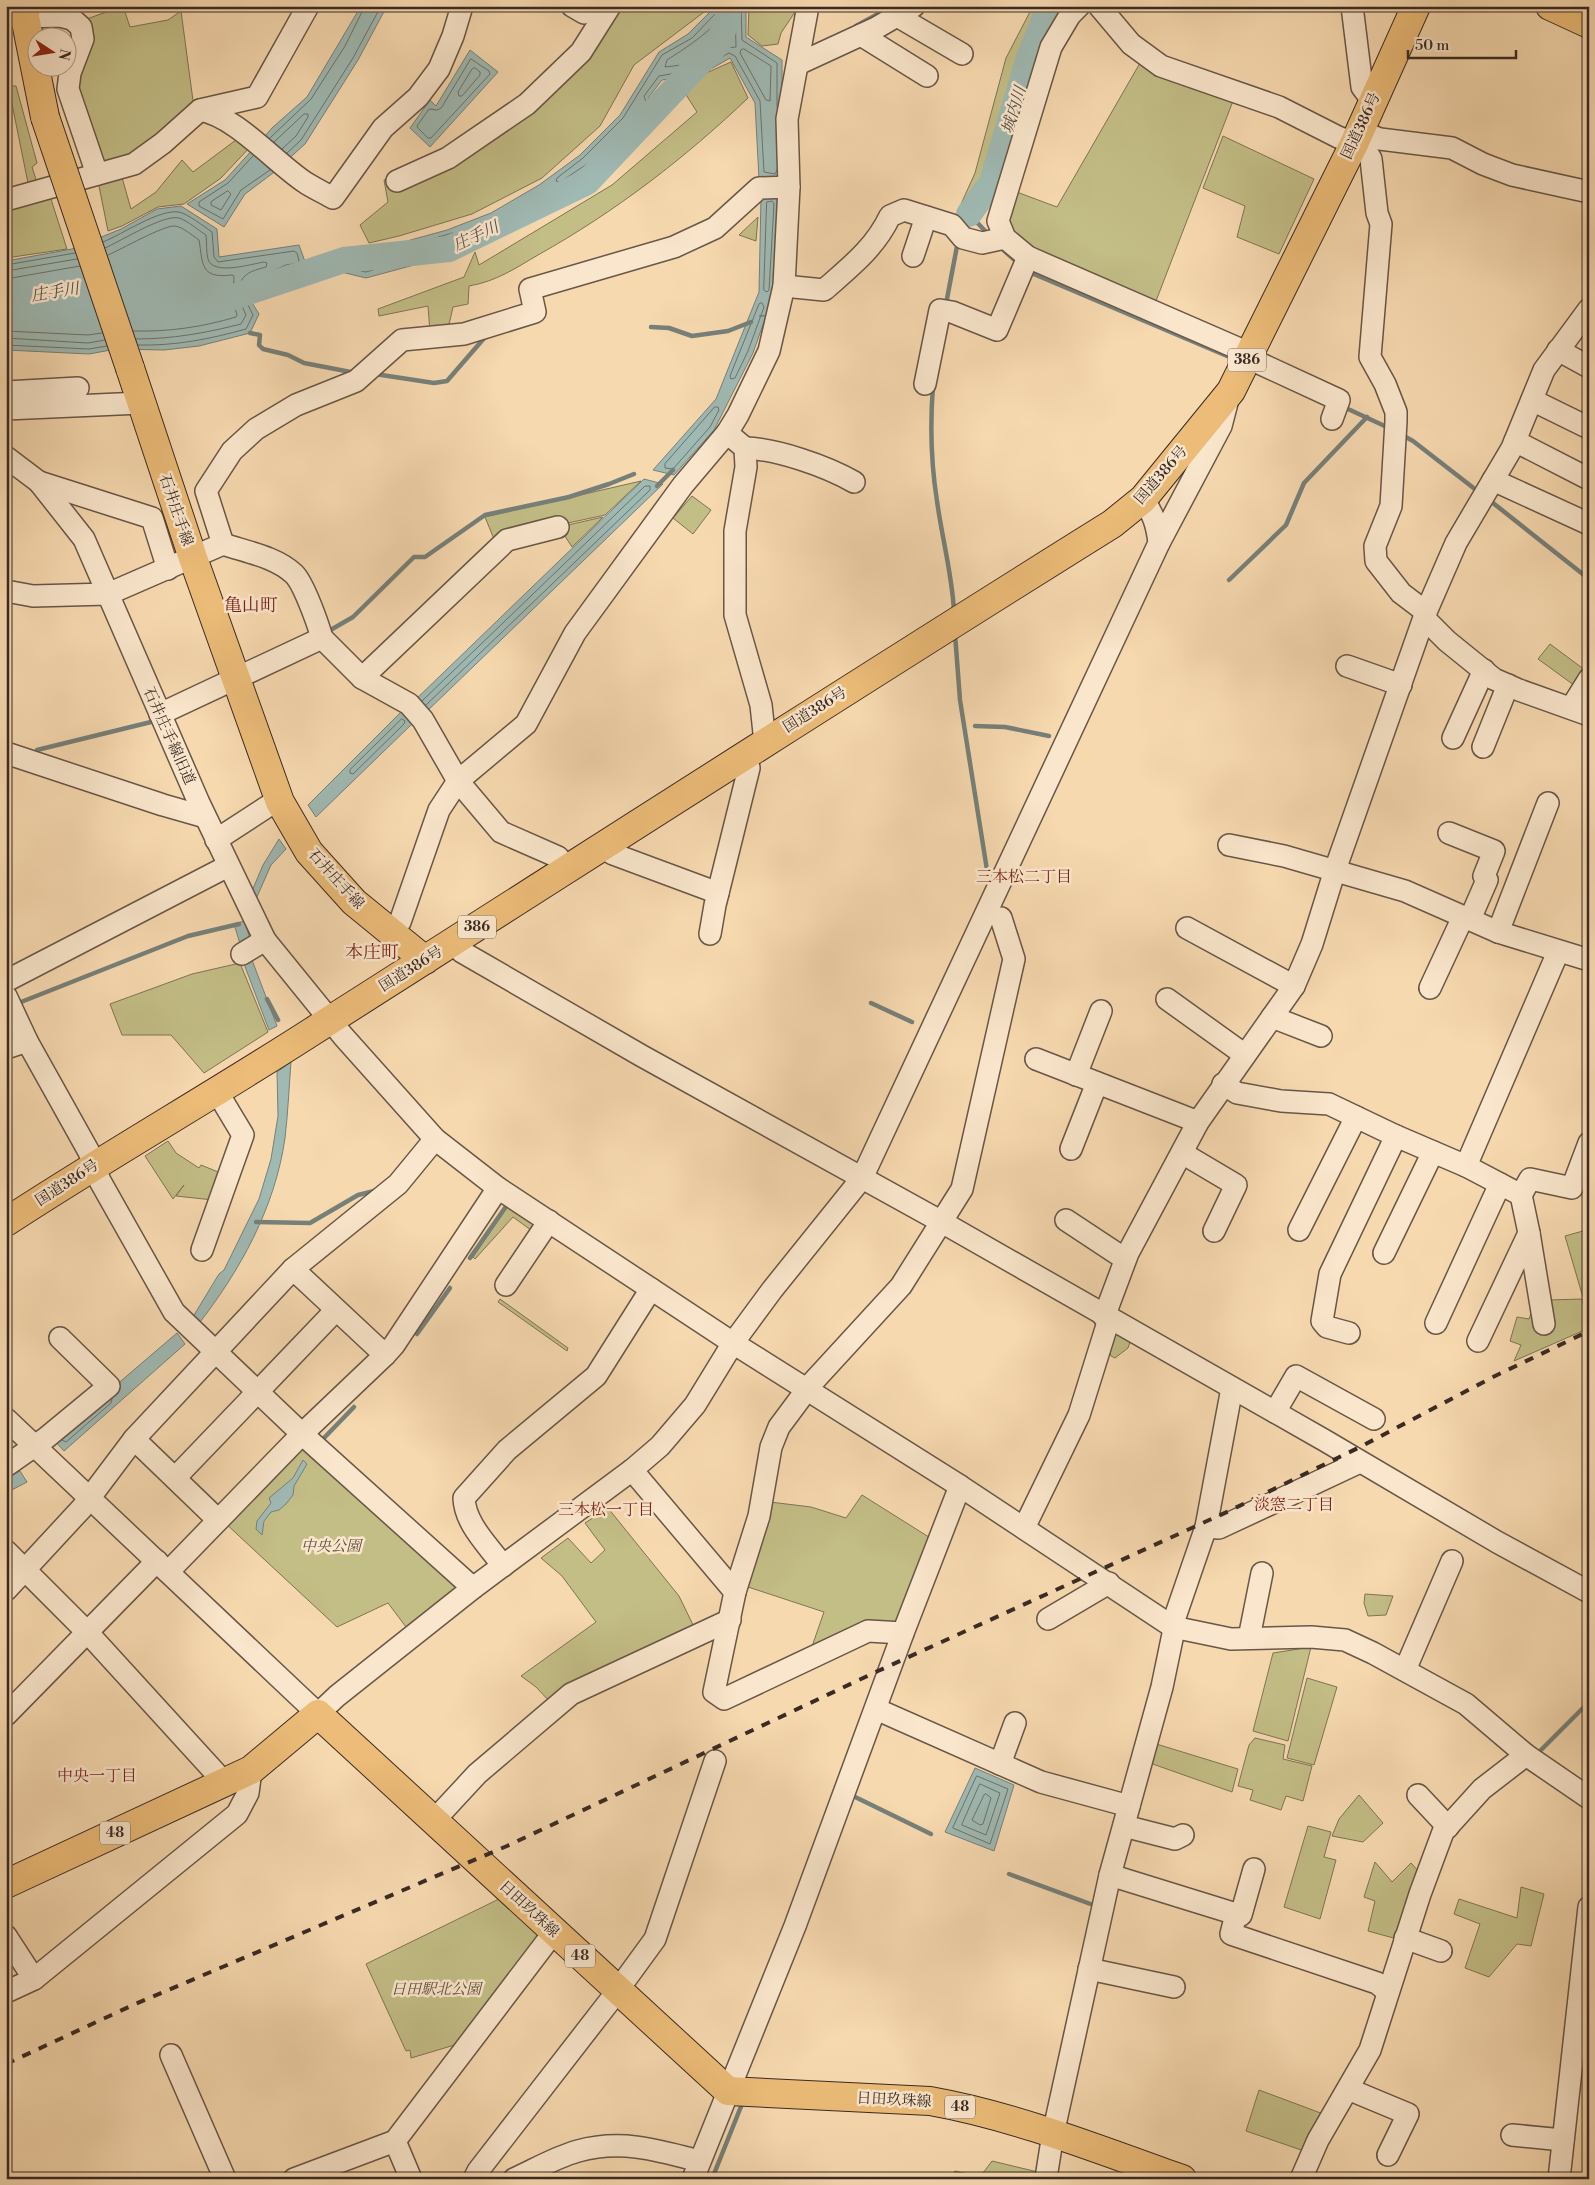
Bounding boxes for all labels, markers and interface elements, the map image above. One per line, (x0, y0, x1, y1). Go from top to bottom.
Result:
north arrow (28, 28, 78, 78)
scale bar (1408, 28, 1515, 60)
text: 50 m (1415, 36, 1449, 55)
text: N (54, 47, 74, 62)
water label: 城内川 (997, 82, 1031, 136)
street label: 国道386号 (1337, 90, 1385, 162)
water label: 庄手川 (450, 216, 504, 255)
water label: 庄手川 (30, 278, 82, 306)
road number: 386 (1228, 348, 1266, 372)
street label: 国道386号 (1130, 442, 1192, 508)
street label: 石井庄手線 (155, 471, 197, 549)
district label: 亀山町 (224, 594, 278, 617)
street label: 国道386号 (780, 683, 850, 737)
street label: 石井庄手線旧道 (139, 684, 199, 788)
street label: 石井庄手線 (304, 845, 368, 913)
district label: 三本松二丁目 (976, 867, 1072, 887)
road number: 386 (458, 916, 496, 939)
district label: 本庄町 (345, 941, 399, 964)
street label: 国道386号 (376, 942, 446, 996)
street label: 国道386号 (32, 1156, 102, 1210)
district label: 淡窓二丁目 (1254, 1495, 1334, 1515)
district label: 三本松一丁目 (558, 1500, 654, 1520)
park label: 中央公園 (301, 1537, 364, 1556)
district label: 中央一丁目 (57, 1766, 137, 1786)
road number: 48 (100, 1822, 130, 1845)
street label: 日田玖珠線 (495, 1876, 563, 1942)
road number: 48 (565, 1944, 595, 1968)
park label: 日田駅北公園 (391, 1980, 484, 1999)
street label: 日田玖珠線 (856, 2089, 932, 2111)
road number: 48 (945, 2096, 975, 2118)

